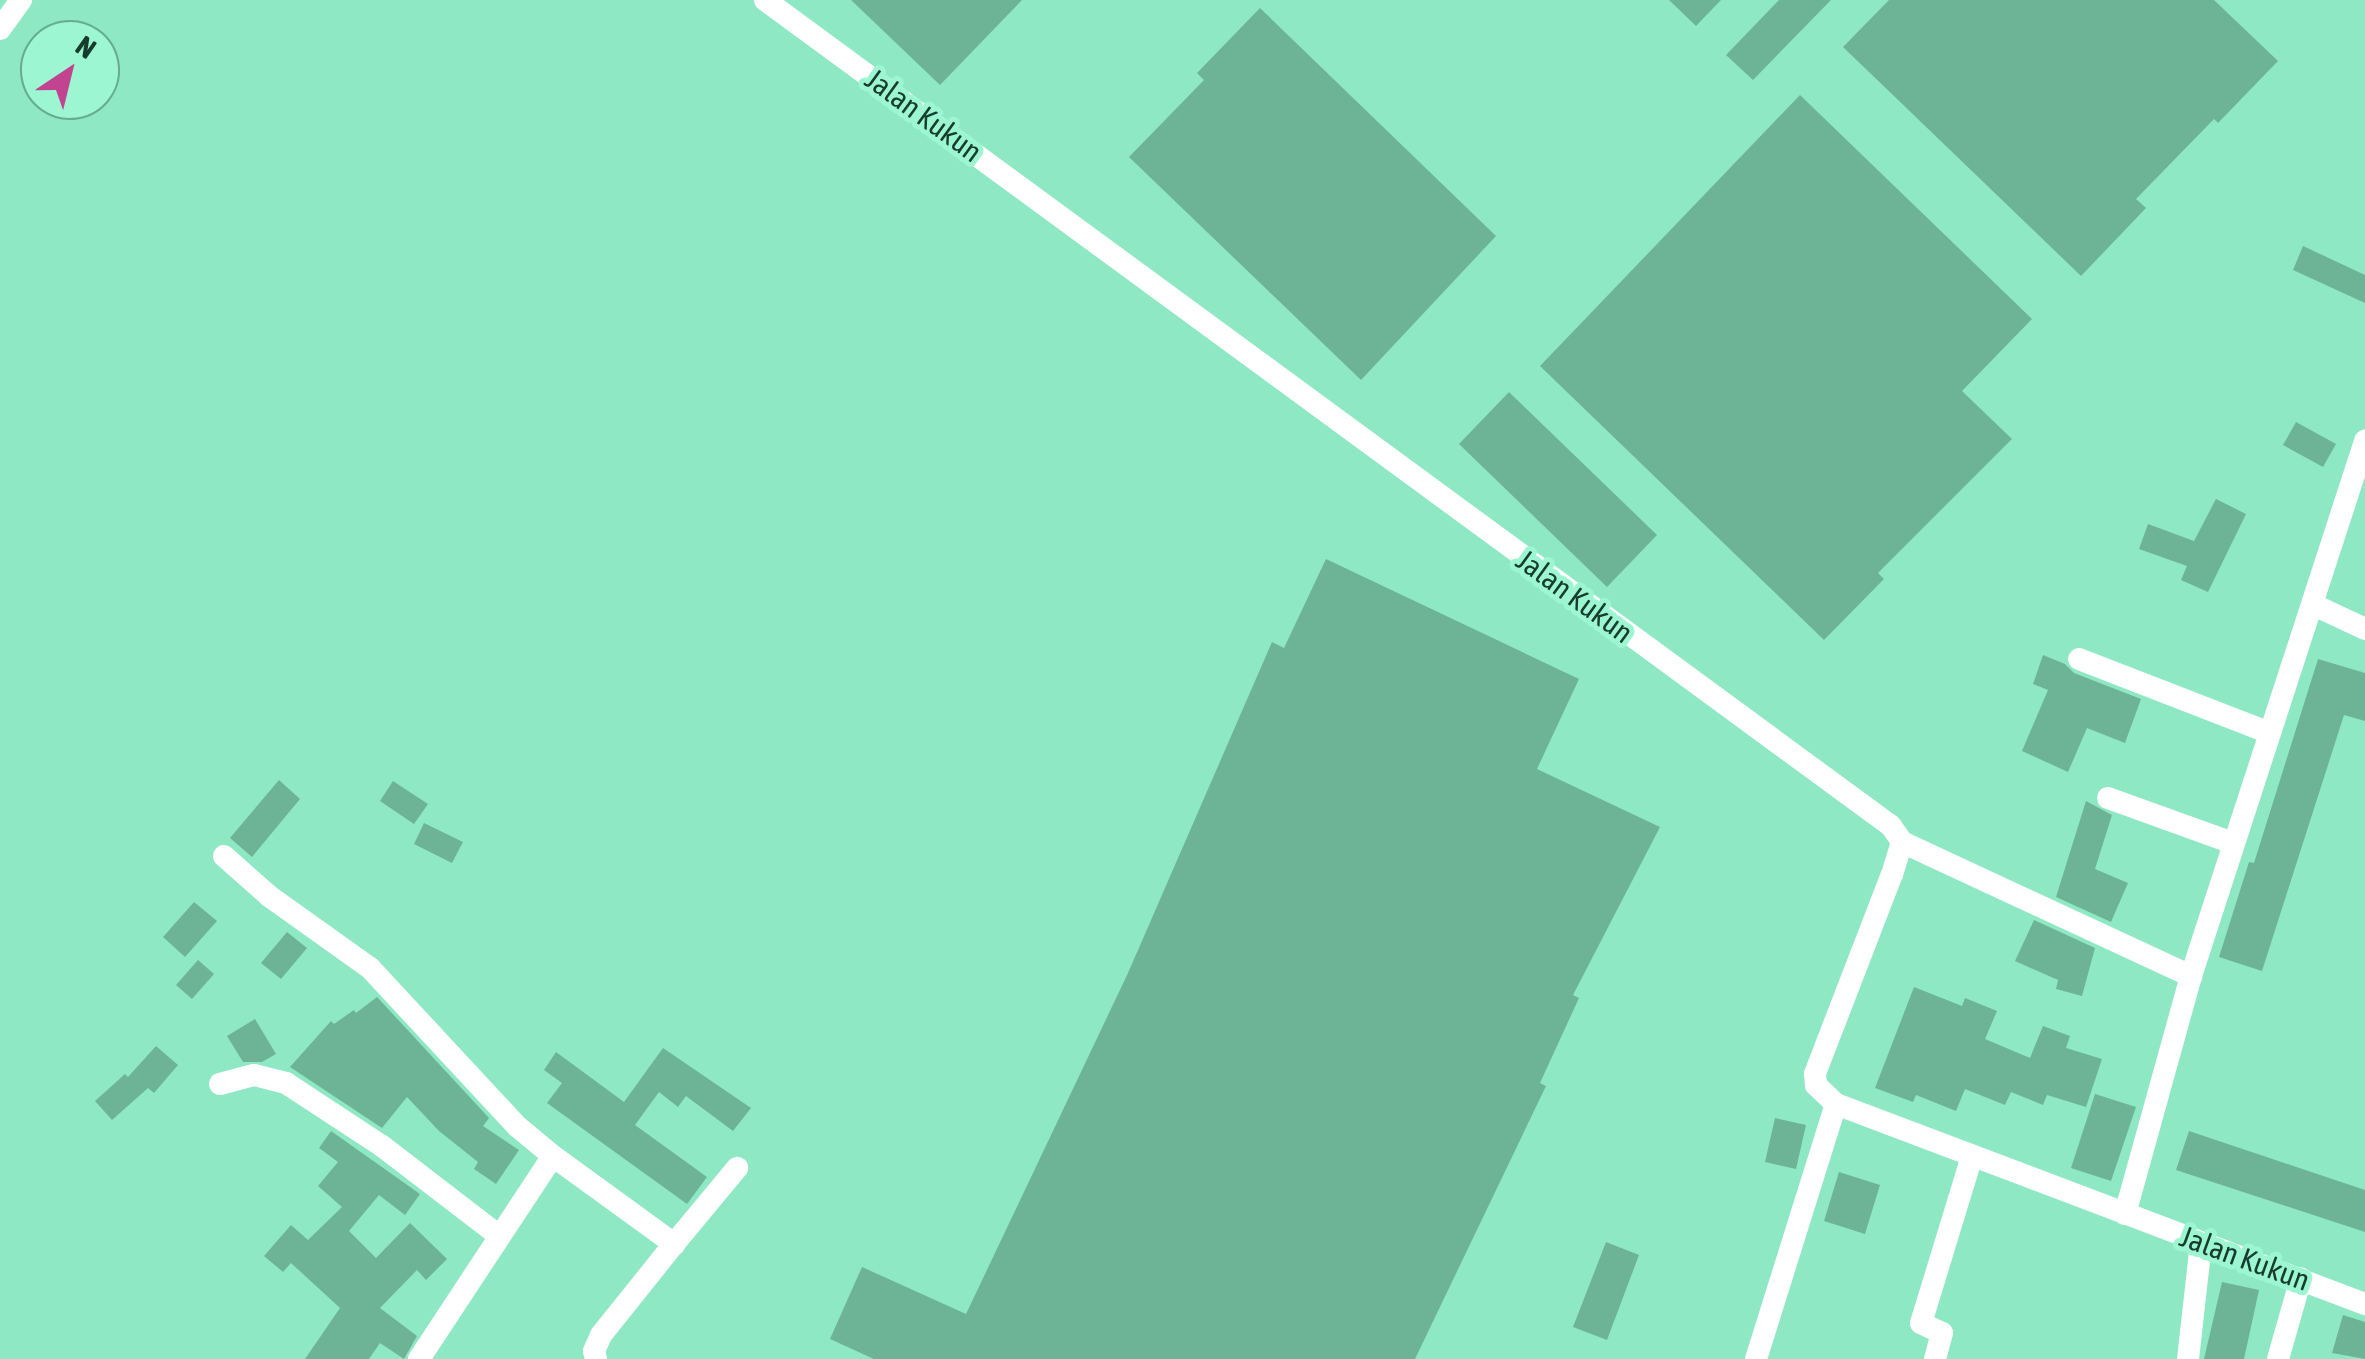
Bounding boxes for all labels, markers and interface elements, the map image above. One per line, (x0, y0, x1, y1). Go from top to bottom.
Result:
north arrow (20, 20, 120, 120)
text: N (70, 29, 102, 65)
street label: Jalan Kukun (859, 61, 989, 169)
street label: Jalan Kukun (1510, 542, 1640, 650)
street label: Jalan Kukun (2175, 1218, 2315, 1298)

